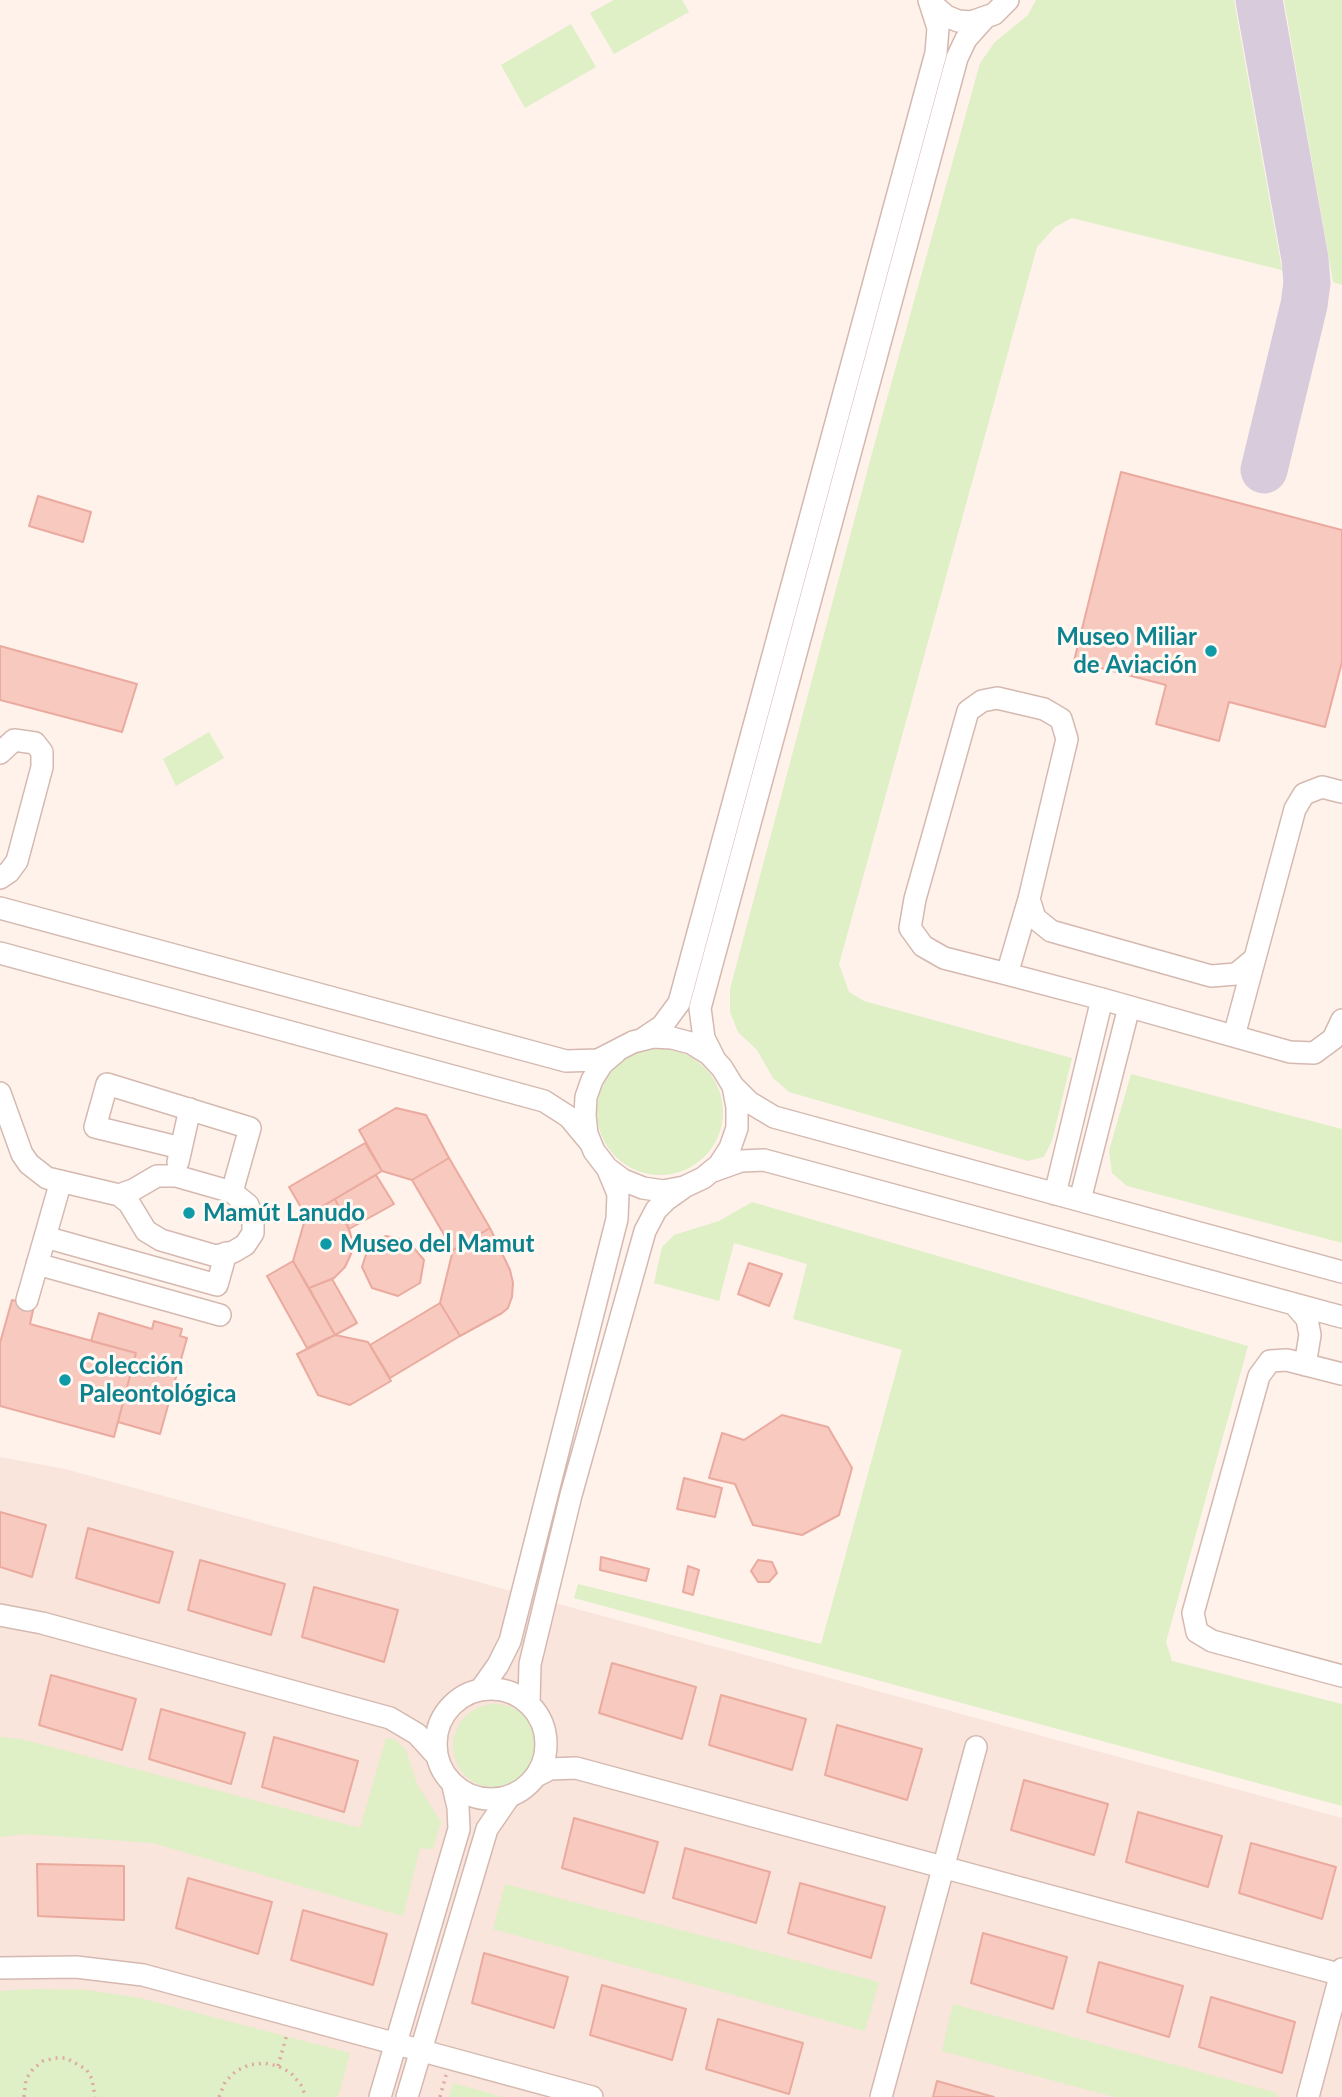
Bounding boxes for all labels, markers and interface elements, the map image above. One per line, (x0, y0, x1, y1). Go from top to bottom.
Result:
place label: Museo Miliar de Aviación (1056, 623, 1197, 679)
marker: Museo Miliar de Aviación (1203, 643, 1219, 659)
place label: Mamút Lanudo (203, 1199, 365, 1227)
marker: Mamút Lanudo (181, 1205, 197, 1221)
place label: Museo del Mamut (340, 1230, 534, 1258)
marker: Museo del Mamut (318, 1236, 334, 1252)
place label: Colección Paleontológica (79, 1352, 236, 1408)
marker: Colección Paleontológica (57, 1372, 73, 1388)

